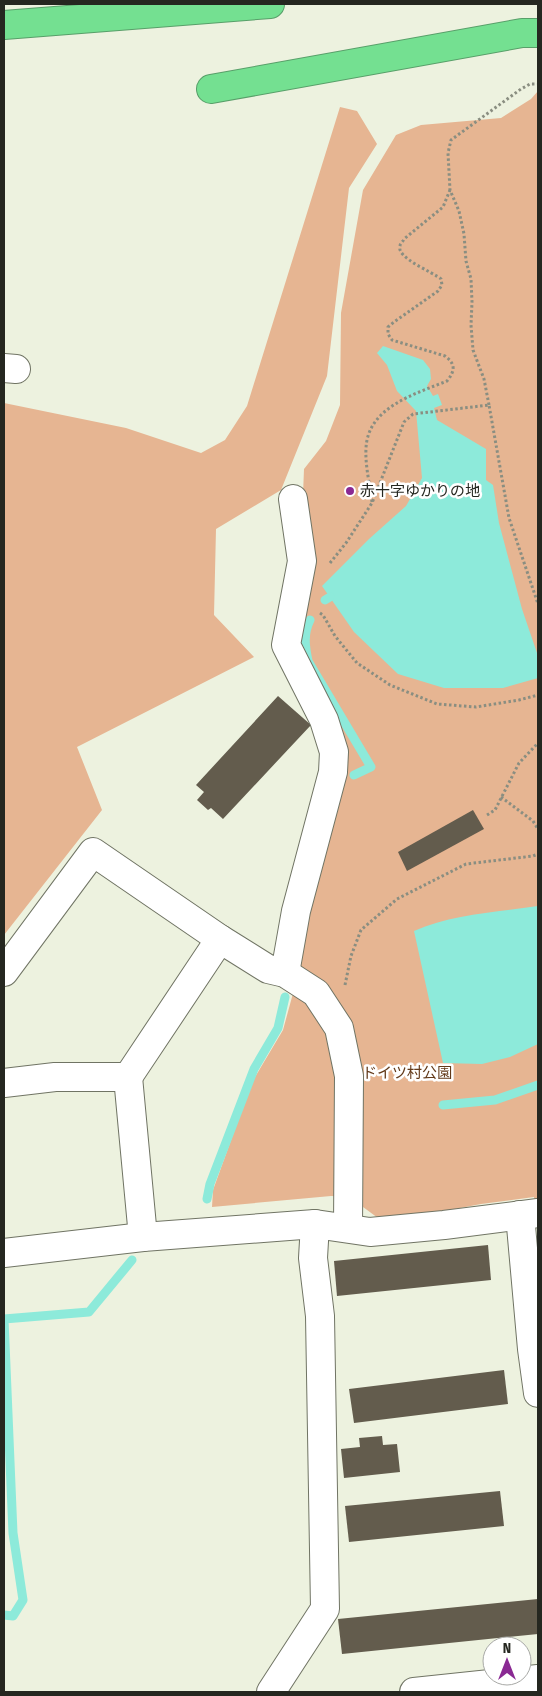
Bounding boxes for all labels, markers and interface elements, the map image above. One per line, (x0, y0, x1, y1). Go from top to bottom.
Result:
place label: 赤十字ゆかりの地 (360, 482, 480, 500)
marker: 赤十字ゆかりの地 (344, 485, 356, 497)
park label: ドイツ村公園 (362, 1064, 452, 1082)
north arrow (482, 1636, 532, 1686)
text: N (503, 1640, 511, 1657)

